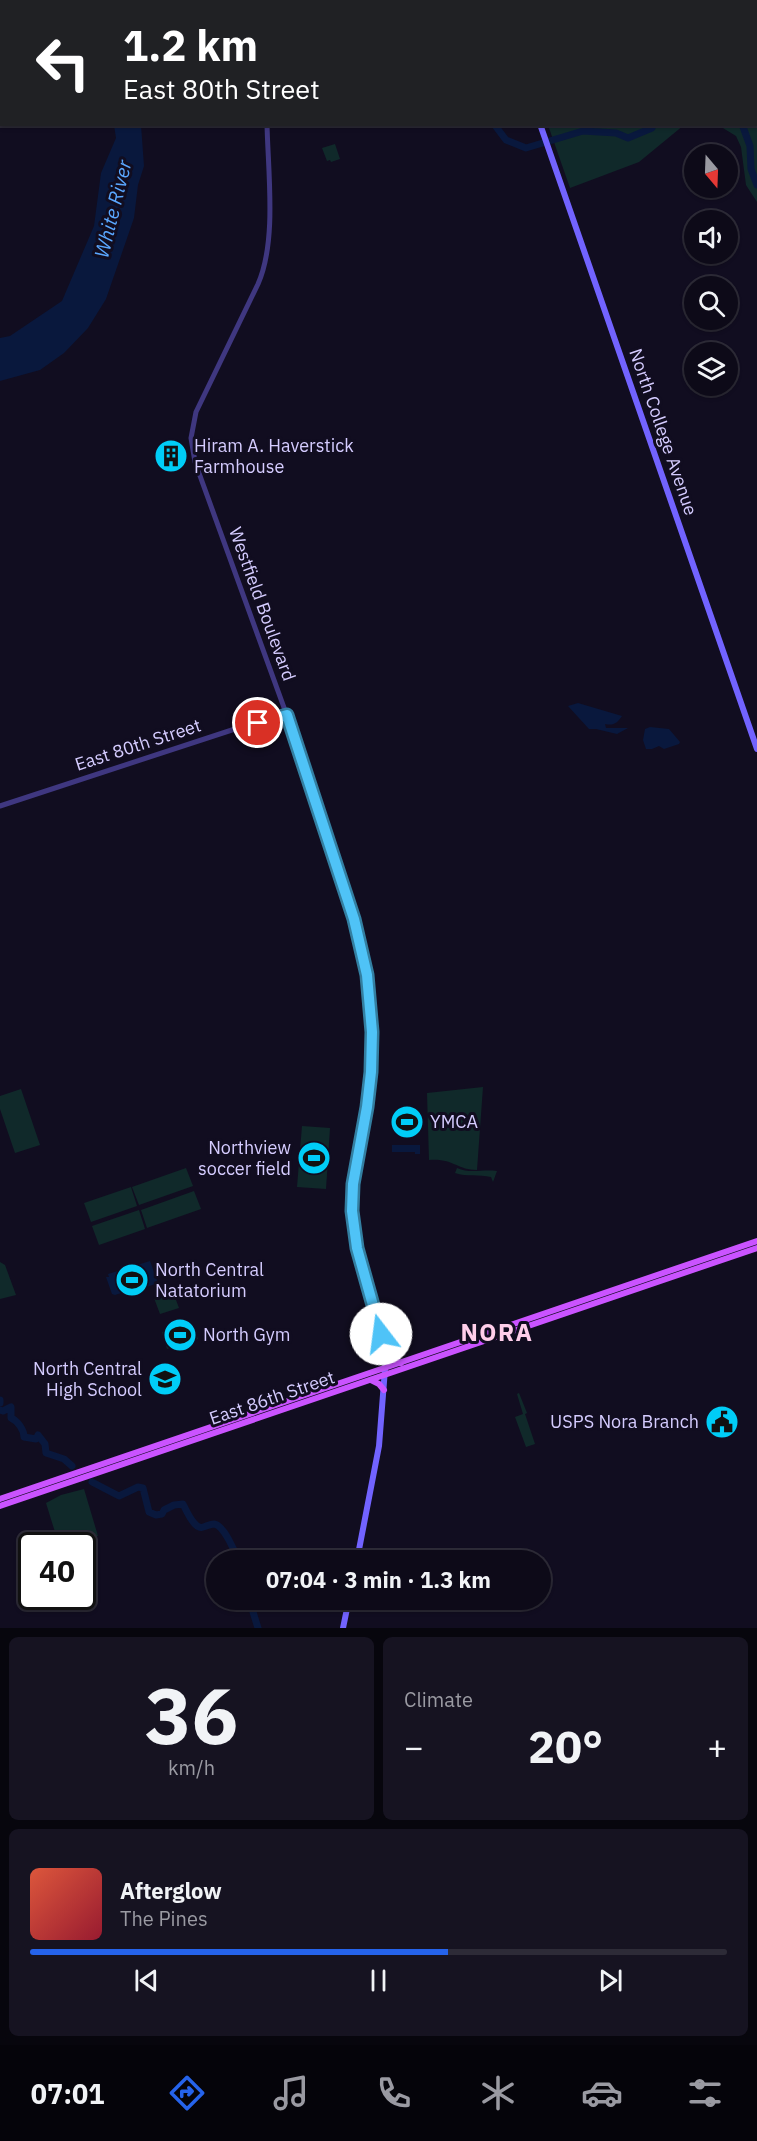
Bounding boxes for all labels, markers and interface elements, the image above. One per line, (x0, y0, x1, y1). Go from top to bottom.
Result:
text: 1.2 km (123, 18, 258, 73)
icon: left (24, 24, 102, 102)
text: East 80th Street (123, 71, 320, 106)
north arrow (684, 144, 738, 198)
map controls (684, 144, 738, 396)
water label: White River (87, 156, 138, 261)
button: sound (684, 210, 738, 264)
button: search (684, 276, 738, 330)
button: layers (684, 342, 738, 396)
street label: North College Avenue (624, 345, 703, 518)
place label: Hiram A. Haverstick Farmhouse (194, 434, 354, 478)
building icon: Hiram A. Haverstick Farmhouse (153, 438, 189, 474)
street label: Westfield Boulevard (224, 524, 301, 684)
pin (232, 697, 283, 748)
icon: arrive (241, 706, 274, 739)
street label: East 80th Street (72, 713, 204, 776)
sports icon: YMCA (389, 1104, 425, 1140)
place label: YMCA (430, 1110, 478, 1133)
place label: Northview soccer field (198, 1136, 291, 1180)
sports icon: Northview soccer field (296, 1140, 332, 1176)
place label: North Central Natatorium (155, 1258, 264, 1302)
sports icon: North Central Natatorium (114, 1262, 150, 1298)
position arrow (349, 1302, 413, 1366)
district label: NORA (460, 1316, 534, 1348)
sports icon: North Gym (162, 1317, 198, 1353)
place label: North Gym (203, 1323, 290, 1346)
place label: North Central High School (33, 1357, 142, 1401)
school or university icon: North Central High School (147, 1361, 183, 1397)
street label: East 86th Street (206, 1365, 338, 1430)
public building icon: USPS Nora Branch (704, 1404, 740, 1440)
place label: USPS Nora Branch (550, 1410, 699, 1433)
speed limit sign: 40 (18, 1532, 96, 1610)
text: 07:04 · 3 min · 1.3 km (266, 1565, 491, 1594)
text: 36 (145, 1664, 238, 1765)
text: Climate (404, 1686, 473, 1713)
text: 20° (528, 1717, 603, 1775)
text: − (404, 1725, 424, 1768)
text: + (707, 1725, 727, 1768)
text: km/h (168, 1754, 215, 1781)
text: Afterglow (120, 1876, 222, 1905)
text: The Pines (120, 1905, 208, 1932)
icon: previous (130, 1964, 163, 1997)
icon: pause (362, 1964, 395, 1997)
icon: next (594, 1964, 627, 1997)
icon: directions (166, 2072, 208, 2114)
icon: music (270, 2072, 312, 2114)
icon: phone (373, 2072, 415, 2114)
icon: climate (477, 2072, 519, 2114)
icon: car (581, 2072, 623, 2114)
icon: filters (684, 2072, 726, 2114)
text: 07:01 (31, 2076, 105, 2111)

